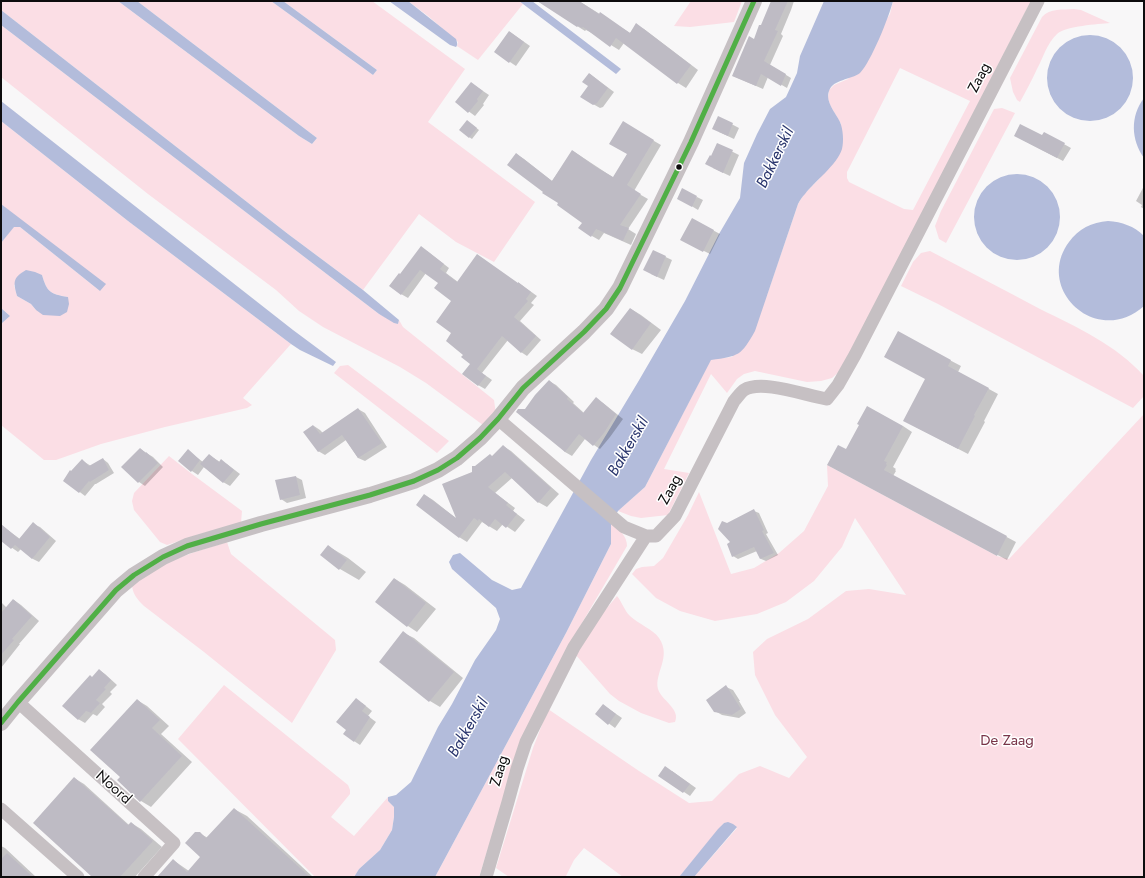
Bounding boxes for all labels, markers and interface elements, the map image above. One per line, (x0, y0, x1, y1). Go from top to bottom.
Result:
street label: Zaag (965, 60, 995, 96)
water label: Bakkerskil (753, 125, 799, 191)
unlabelled marker (674, 162, 684, 172)
water label: Bakkerskil (604, 414, 654, 480)
street label: Zaag (656, 472, 686, 508)
water label: Bakkerskil (444, 695, 494, 761)
park label: De Zaag (980, 732, 1034, 750)
street label: Zaag (487, 754, 513, 788)
street label: Noord (91, 767, 135, 809)

